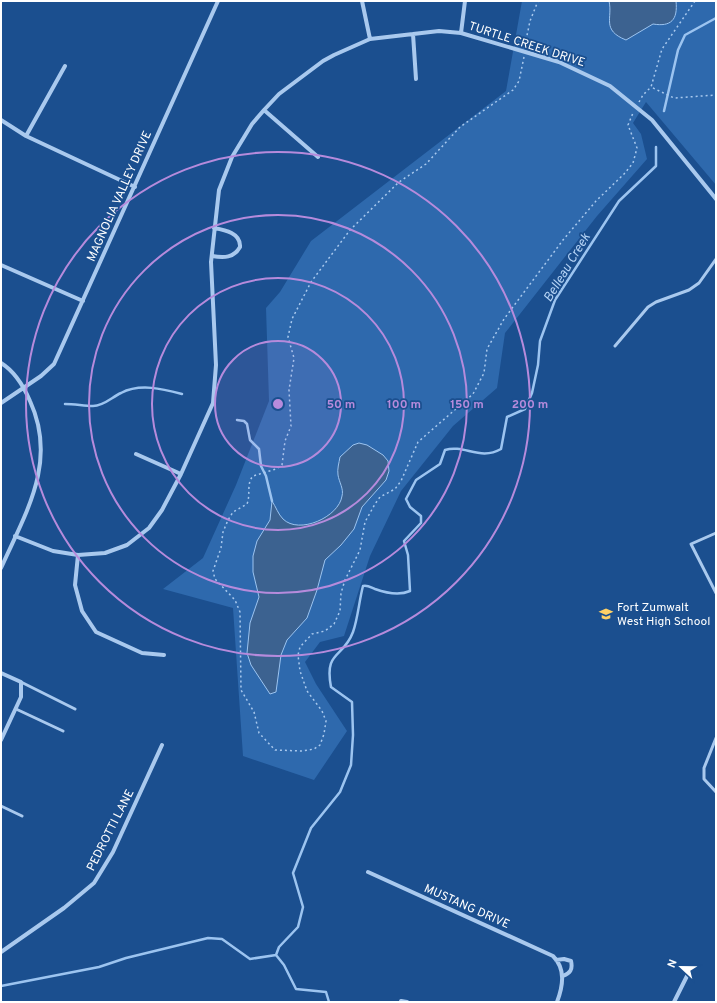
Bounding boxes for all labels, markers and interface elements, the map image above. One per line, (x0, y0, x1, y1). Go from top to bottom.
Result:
street label: TURTLE CREEK DRIVE (466, 19, 587, 71)
street label: MAGNOLIA VALLEY DRIVE (84, 128, 156, 264)
water label: Belleau Creek (541, 230, 595, 305)
centre of rings (271, 397, 285, 411)
text: 50 m (327, 397, 355, 413)
text: 100 m (387, 397, 421, 413)
text: 150 m (450, 397, 484, 413)
text: 200 m (512, 397, 548, 413)
place label: Fort Zumwalt West High School (617, 600, 710, 630)
school or university icon: Fort Zumwalt West High School (598, 606, 614, 622)
street label: PEDROTTI LANE (83, 787, 138, 874)
street label: MUSTANG DRIVE (421, 881, 512, 933)
north arrow (661, 947, 701, 987)
text: N (665, 957, 681, 970)

